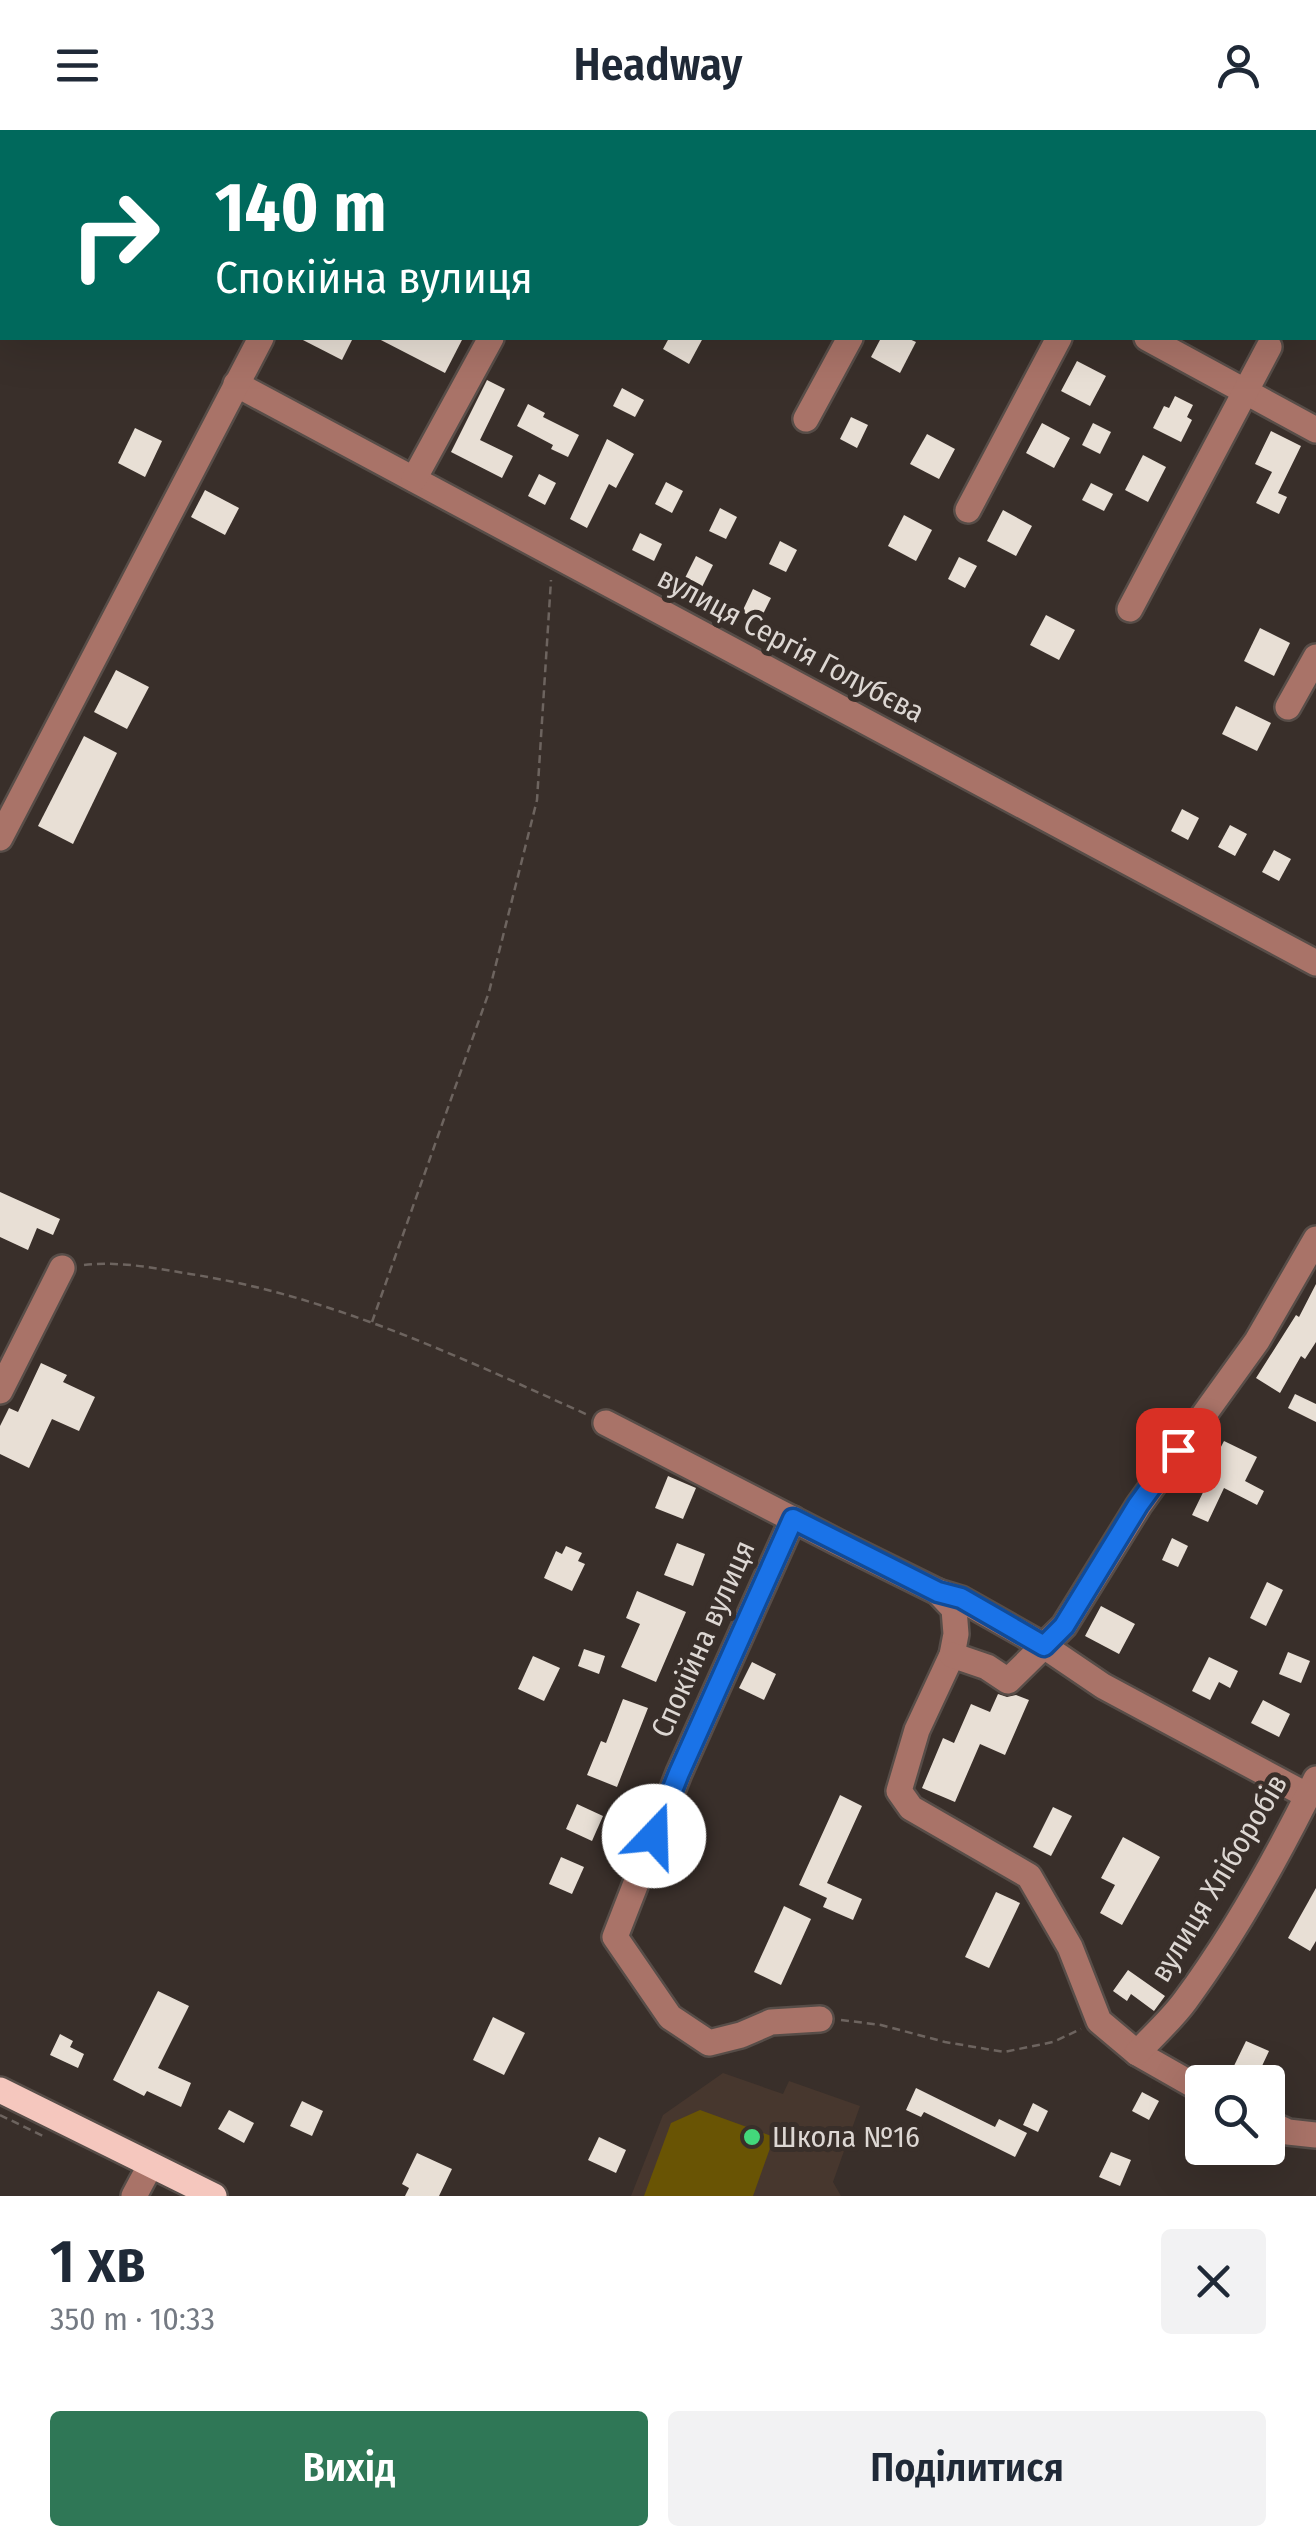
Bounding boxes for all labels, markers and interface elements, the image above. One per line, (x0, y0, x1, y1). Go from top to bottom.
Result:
icon: menu (50, 38, 105, 93)
text: Headway (574, 38, 742, 92)
icon: person (1211, 38, 1266, 93)
text: 140 m (215, 166, 387, 250)
icon: right (50, 170, 180, 300)
text: Спокійна вулиця (215, 251, 533, 305)
street label: вулиця Сергія Голубєва (652, 559, 930, 731)
pin (1136, 1408, 1221, 1493)
icon: arrive (1151, 1423, 1206, 1478)
street label: Спокійна вулиця (643, 1535, 763, 1743)
street label: вулиця Хліборобів (1143, 1768, 1295, 1988)
position arrow (602, 1784, 706, 1888)
map controls (1185, 2065, 1285, 2165)
button: search (1185, 2065, 1285, 2165)
place label: Школа №16 (772, 2119, 920, 2155)
marker: Школа №16 (741, 2126, 763, 2148)
text: 1 хв (50, 2226, 146, 2298)
button: close (1161, 2229, 1266, 2334)
text: 350 m · 10:33 (50, 2300, 215, 2338)
button: Вихід (50, 2411, 648, 2526)
button: Поділитися (668, 2411, 1266, 2526)

